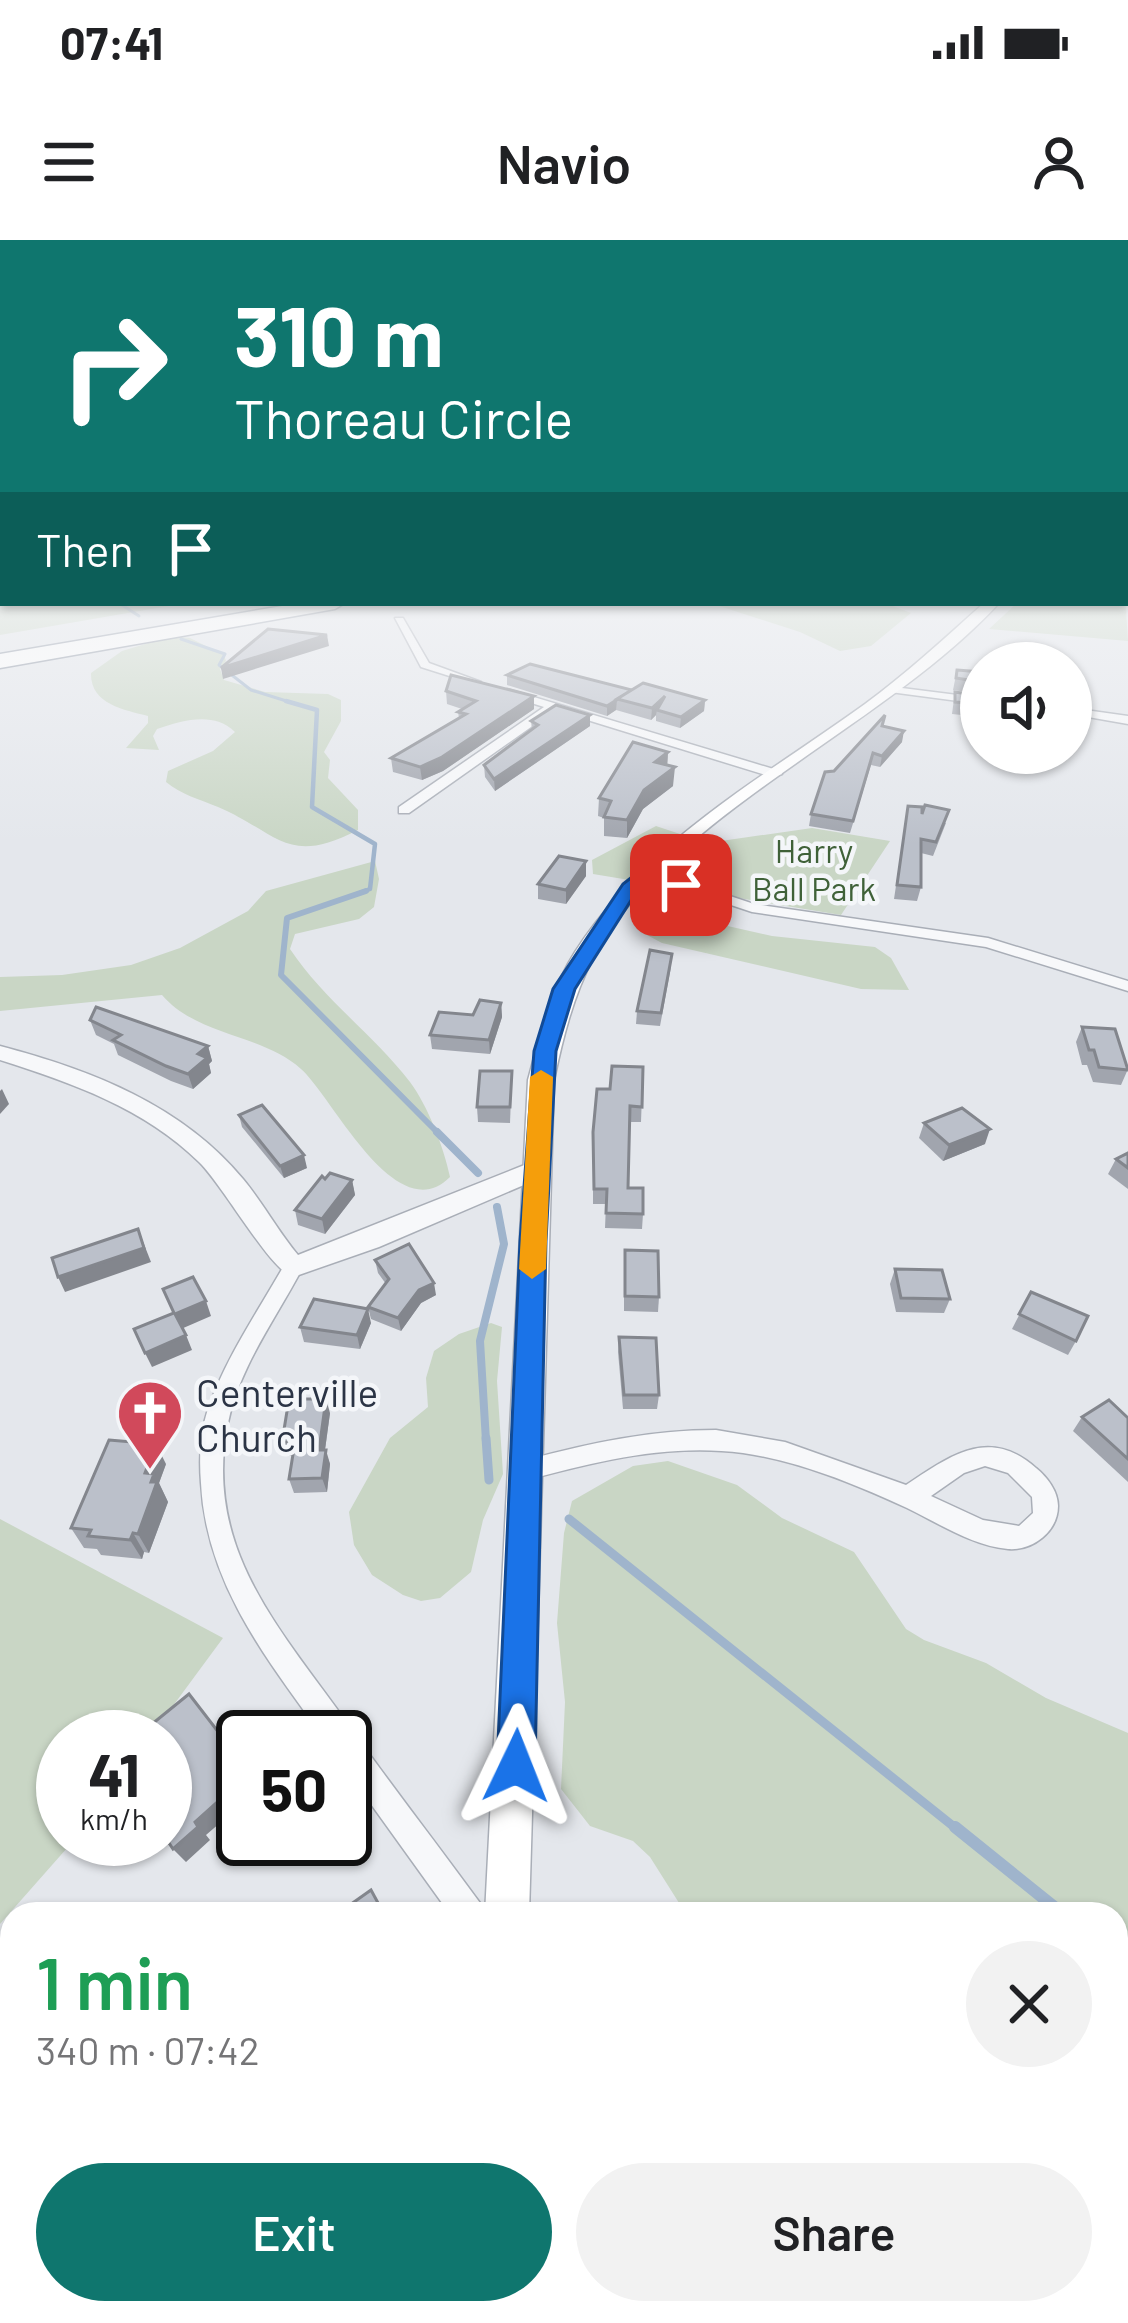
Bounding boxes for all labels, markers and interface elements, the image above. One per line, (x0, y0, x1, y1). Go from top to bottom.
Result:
text: 07:41 (60, 15, 163, 69)
icon: menu (36, 129, 102, 195)
icon: person (1026, 129, 1092, 195)
text: Navio (497, 130, 631, 195)
text: 310 m (234, 283, 444, 384)
icon: right (36, 288, 192, 444)
text: Thoreau Circle (234, 385, 573, 450)
icon: arrive (158, 516, 224, 582)
text: Then (36, 522, 134, 576)
map controls (960, 642, 1092, 774)
button: sound (960, 642, 1092, 774)
park label: Harry Ball Park (752, 830, 876, 908)
pin (630, 834, 732, 936)
icon: arrive (648, 852, 714, 918)
place label: Centerville Church (196, 1368, 378, 1460)
church icon: Centerville Church (115, 1378, 185, 1472)
position arrow (453, 1703, 579, 1829)
speed limit sign: 50 (216, 1710, 372, 1866)
text: 41 (88, 1737, 140, 1809)
text: km/h (80, 1800, 148, 1836)
text: 1 min (36, 1938, 193, 2024)
button: close (966, 1941, 1092, 2067)
text: 340 m · 07:42 (36, 2026, 260, 2073)
button: Exit (36, 2163, 552, 2301)
button: Share (576, 2163, 1092, 2301)

